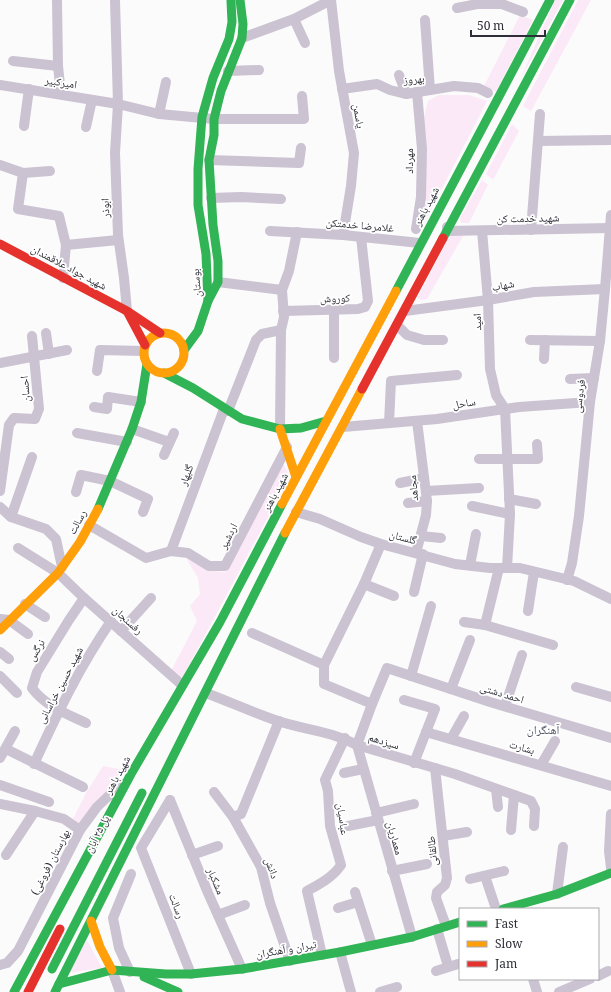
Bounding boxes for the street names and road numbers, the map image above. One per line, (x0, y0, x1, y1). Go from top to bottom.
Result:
street label: بهروز (402, 70, 425, 91)
street label: امیرکبیر (42, 71, 78, 95)
street label: یاسمن (346, 102, 369, 131)
street label: مهرداد (401, 148, 420, 174)
street label: شهید باهنر (409, 184, 446, 231)
street label: ابوذر (97, 198, 116, 219)
street label: شهید خدمت کن (497, 209, 560, 230)
street label: غلامرضا خدمتکن (325, 214, 395, 239)
street label: شهید جواد علاقمندان (27, 240, 110, 296)
street label: بوستان (187, 268, 208, 298)
street label: شهاب (490, 275, 516, 298)
street label: کوروش (320, 289, 351, 310)
street label: امید (469, 313, 488, 331)
street label: احسان (16, 375, 37, 403)
street label: فردوسی (569, 378, 592, 414)
street label: ساحل (451, 393, 477, 416)
street label: گلبهار (174, 462, 200, 490)
street label: شهید باهنر (258, 470, 295, 517)
street label: مجاهد (404, 474, 425, 502)
street label: رسالت (64, 507, 93, 538)
street label: اردشیر (214, 520, 244, 554)
street label: گلستان (387, 526, 419, 551)
street label: رفسنجان (107, 602, 147, 640)
street label: نرگس (23, 636, 51, 666)
street label: شهید حسین خراسانی (33, 644, 90, 728)
street label: احمد دشتی (477, 679, 526, 710)
street label: سیزدهم (366, 729, 401, 756)
street label: بشارت (507, 736, 537, 761)
street label: شهید باهنر (99, 753, 137, 800)
street label: عباسیان (330, 802, 353, 837)
street label: پل ۲۵ آبان (81, 812, 116, 857)
street label: معماریان (380, 819, 407, 857)
street label: بهارستان (فروغی) (27, 826, 76, 899)
street label: طالقانی (422, 835, 445, 867)
street label: دانش (258, 855, 283, 882)
street label: مشکبار (200, 864, 229, 898)
street label: رسالت (162, 891, 189, 922)
street label: تیران و آهنگران (254, 936, 319, 965)

